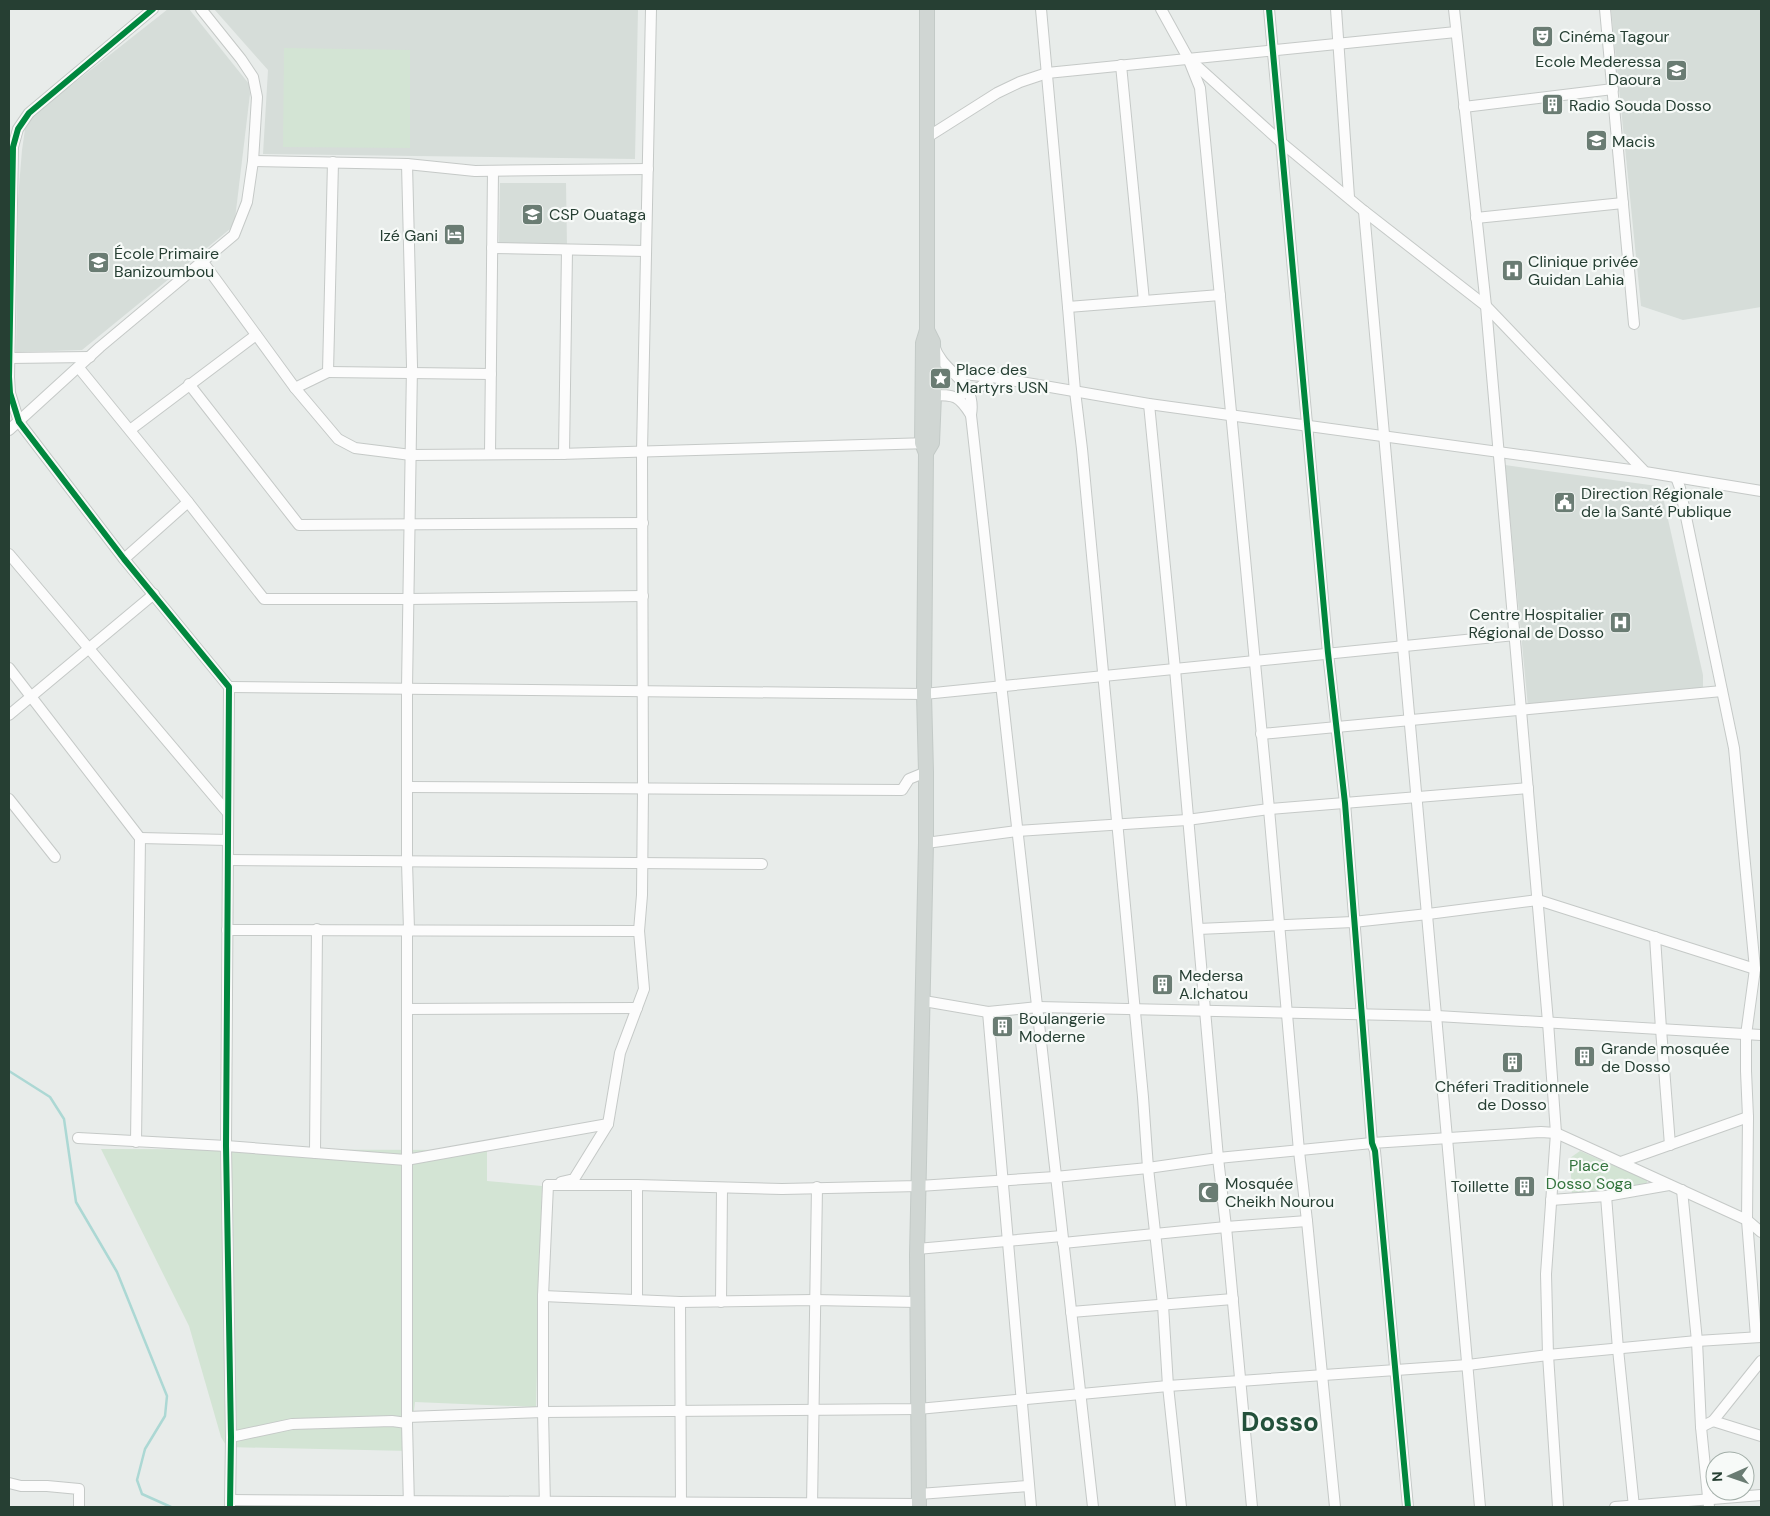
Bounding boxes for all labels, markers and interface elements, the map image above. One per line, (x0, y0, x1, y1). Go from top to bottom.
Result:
theatre icon: Cinéma Tagour (1531, 24, 1555, 48)
place label: Cinéma Tagour (1559, 26, 1670, 47)
place label: Ecole Mederessa Daoura (1535, 51, 1661, 90)
school or university icon: Ecole Mederessa Daoura (1665, 58, 1689, 82)
building icon: Radio Souda Dosso (1541, 93, 1565, 117)
place label: Radio Souda Dosso (1569, 95, 1712, 116)
school or university icon: Macis (1584, 129, 1608, 153)
place label: Macis (1612, 131, 1655, 152)
school or university icon: CSP Ouataga (521, 202, 545, 226)
place label: CSP Ouataga (549, 204, 646, 225)
hotel icon: Izé Gani (442, 223, 466, 247)
place label: Izé Gani (380, 225, 438, 246)
place label: École Primaire Banizoumbou (114, 243, 219, 282)
school or university icon: École Primaire Banizoumbou (86, 250, 110, 274)
place label: Clinique privée Guidan Lahia (1528, 251, 1638, 290)
hospital icon: Clinique privée Guidan Lahia (1500, 258, 1524, 282)
place label: Place des Martyrs USN (956, 359, 1048, 398)
place icon: Place des Martyrs USN (928, 366, 952, 390)
place label: Direction Régionale de la Santé Publique (1581, 483, 1732, 522)
public building icon: Direction Régionale de la Santé Publique (1553, 490, 1577, 514)
place label: Centre Hospitalier Régional de Dosso (1469, 604, 1604, 643)
hospital icon: Centre Hospitalier Régional de Dosso (1608, 611, 1632, 635)
place label: Medersa A.Ichatou (1179, 965, 1248, 1004)
building icon: Medersa A.Ichatou (1151, 972, 1175, 996)
place label: Boulangerie Moderne (1019, 1008, 1105, 1047)
building icon: Boulangerie Moderne (991, 1015, 1015, 1039)
place label: Grande mosquée de Dosso (1601, 1038, 1729, 1077)
building icon: Grande mosquée de Dosso (1573, 1045, 1597, 1069)
building icon: Chéferi Traditionnele de Dosso (1500, 1050, 1524, 1074)
place label: Chéferi Traditionnele de Dosso (1435, 1076, 1589, 1115)
park label: Place Dosso Soga (1546, 1155, 1632, 1194)
place label: Mosquée Cheikh Nourou (1225, 1173, 1334, 1212)
building icon: Toillette (1513, 1174, 1537, 1198)
place label: Toillette (1451, 1176, 1509, 1197)
mosque icon: Mosquée Cheikh Nourou (1197, 1180, 1221, 1204)
district label: Dosso (1241, 1405, 1319, 1439)
north arrow (1705, 1451, 1755, 1501)
text: N (1708, 1471, 1726, 1482)

